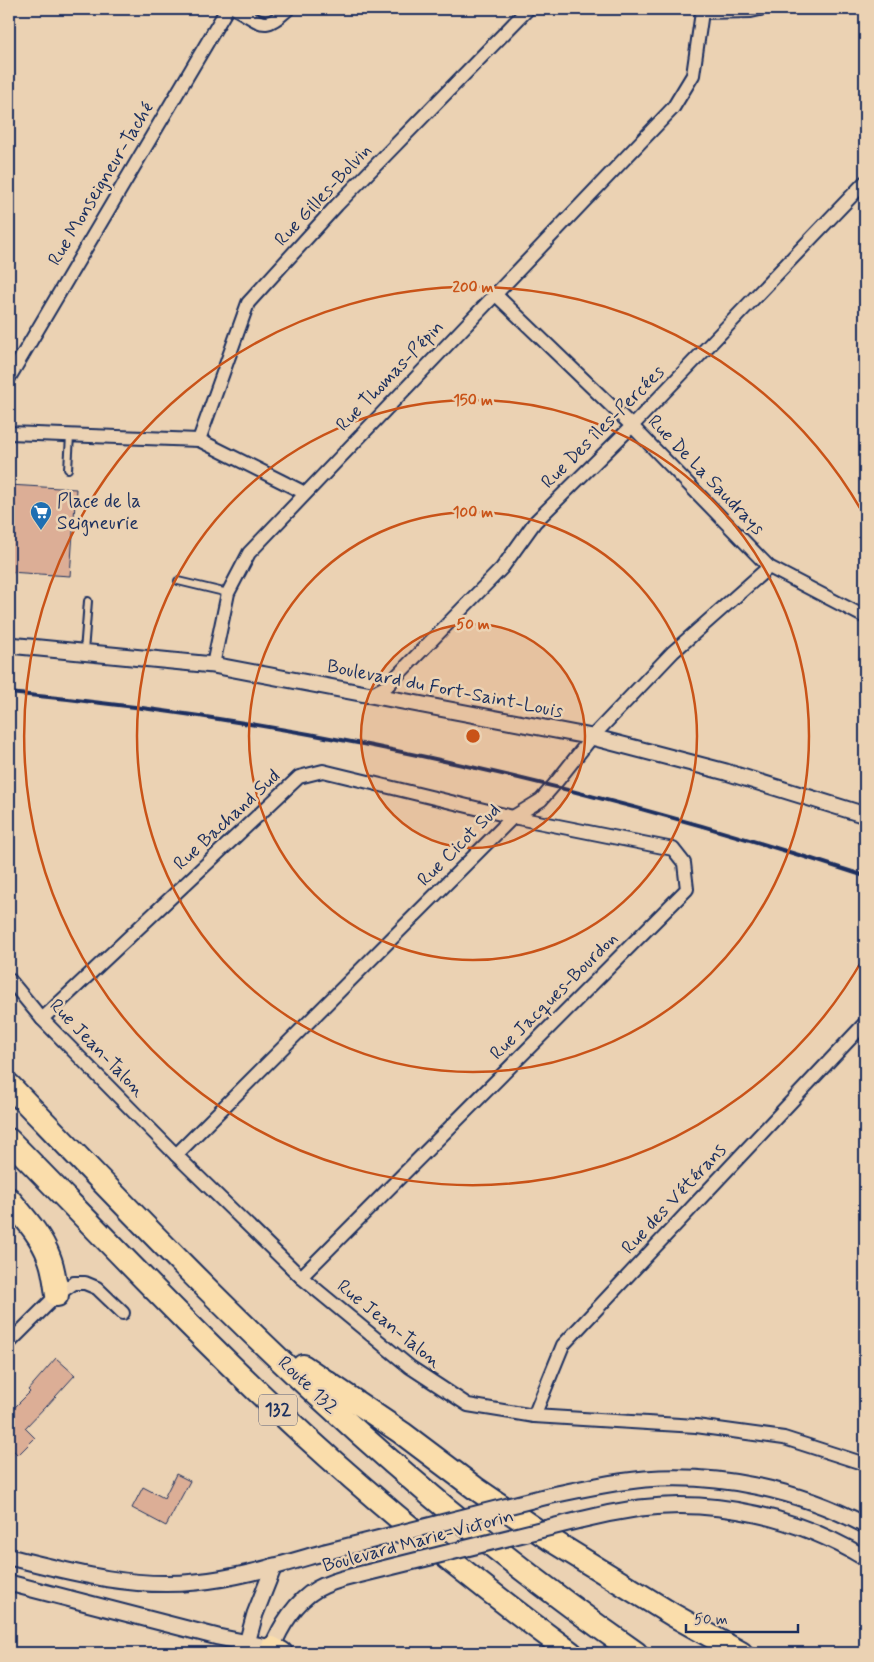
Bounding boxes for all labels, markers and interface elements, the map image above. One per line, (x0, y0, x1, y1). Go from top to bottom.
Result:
street label: Rue Monseigneur-Taché (42, 98, 161, 271)
street label: Rue Gilles-Bolvin (269, 138, 377, 252)
text: 200 m (453, 278, 494, 298)
street label: Rue Thomas-Pépin (330, 315, 450, 437)
street label: Rue Des îles-Percées (536, 359, 671, 494)
text: 150 m (453, 391, 493, 411)
street label: Rue De La Saudrays (642, 409, 770, 541)
place label: Place de la Seigneurie (57, 489, 141, 537)
supermarket icon: Place de la Seigneurie (29, 500, 53, 531)
text: 100 m (453, 503, 493, 523)
text: 50 m (456, 615, 490, 635)
street label: Boulevard du Fort-Saint-Louis (325, 654, 566, 724)
centre of rings (464, 727, 482, 745)
street label: Rue Bachand Sud (168, 764, 286, 876)
street label: Rue Cicot Sud (412, 798, 506, 892)
street label: Rue Jacques-Bourdon (485, 927, 623, 1065)
street label: Rue Jean-Talon (44, 993, 150, 1103)
street label: Rue des Vétérans (616, 1138, 732, 1260)
street label: Rue Jean-Talon (332, 1274, 447, 1374)
street label: Route 132 (273, 1351, 343, 1419)
road number: 132 (259, 1394, 297, 1426)
street label: Boulevard Marie-Victorin (320, 1503, 516, 1579)
scale bar (686, 1602, 799, 1634)
text: 50 m (694, 1610, 728, 1630)

